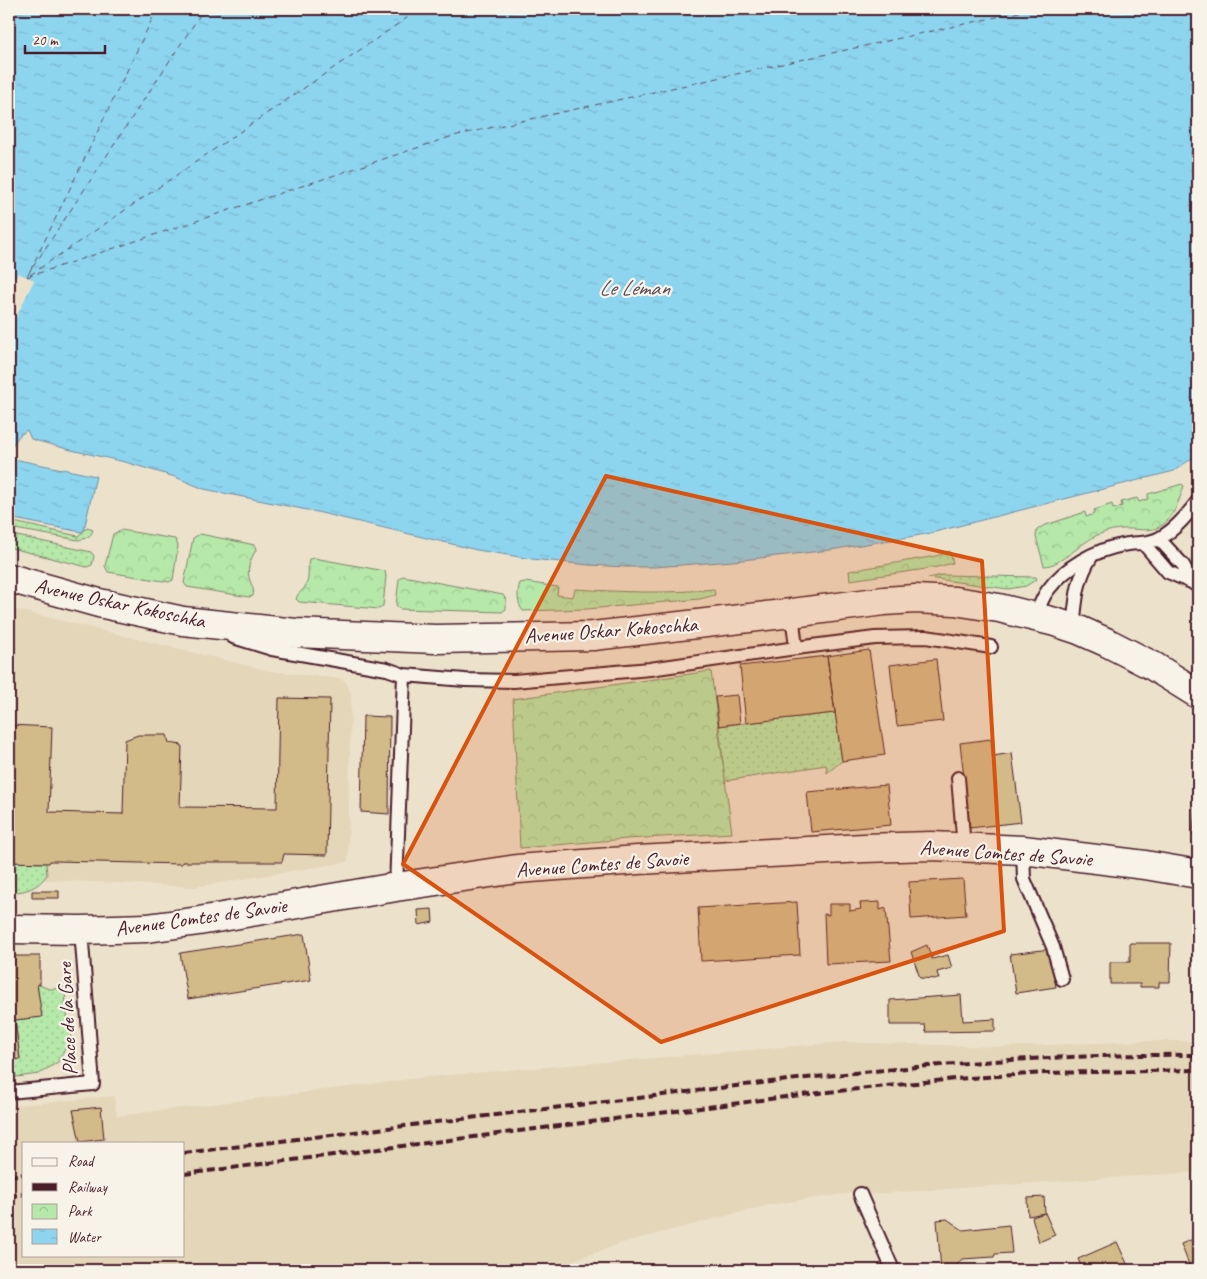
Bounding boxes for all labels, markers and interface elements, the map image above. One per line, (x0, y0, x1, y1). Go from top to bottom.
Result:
scale bar (25, 22, 105, 54)
text: 20 m (32, 31, 59, 50)
water label: Le Léman (599, 274, 671, 302)
street label: Avenue Oskar Kokoschka (32, 572, 209, 634)
street label: Avenue Oskar Kokoschka (524, 611, 700, 649)
street label: Avenue Comtes de Savoie (919, 834, 1095, 872)
street label: Avenue Comtes de Savoie (515, 845, 691, 883)
street label: Avenue Comtes de Savoie (114, 892, 290, 942)
street label: Place de la Gare (51, 961, 83, 1076)
legend (22, 1142, 185, 1256)
text: Road (68, 1152, 95, 1171)
text: Railway (68, 1178, 109, 1197)
text: Park (68, 1202, 93, 1221)
text: Water (68, 1228, 102, 1247)

